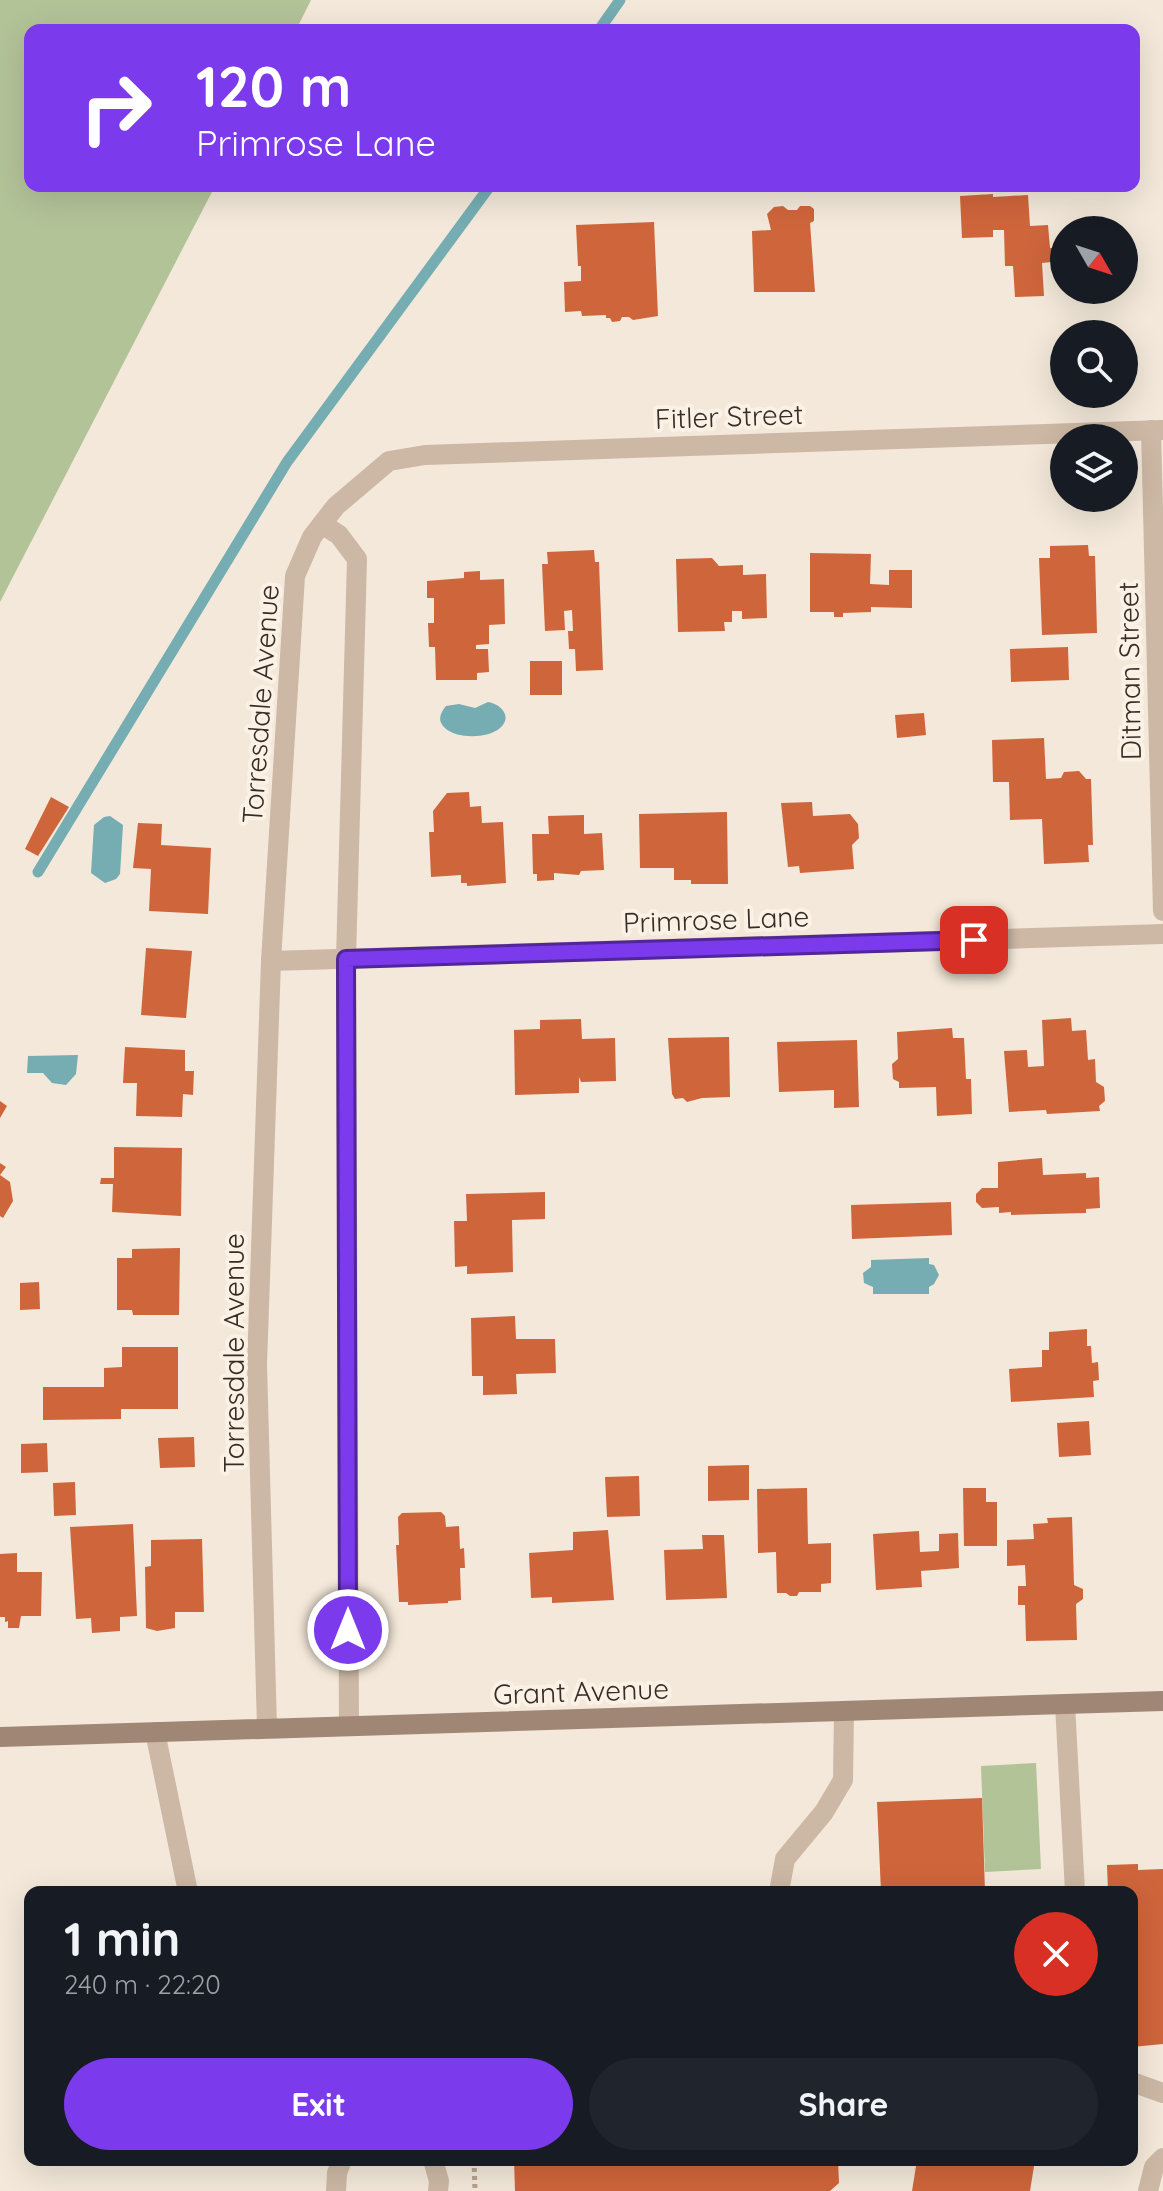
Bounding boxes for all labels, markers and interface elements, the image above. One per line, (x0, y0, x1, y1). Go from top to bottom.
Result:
text: 120 m (196, 51, 351, 121)
icon: right (64, 56, 168, 160)
text: Primrose Lane (196, 120, 436, 165)
north arrow (1050, 216, 1138, 304)
map controls (1050, 216, 1138, 512)
button: search (1050, 320, 1138, 408)
street label: Fitler Street (654, 396, 804, 436)
button: layers (1050, 424, 1138, 512)
street label: Ditman Street (1110, 581, 1148, 761)
street label: Torresdale Avenue (234, 583, 286, 825)
street label: Primrose Lane (622, 898, 810, 940)
pin (940, 906, 1008, 974)
icon: arrive (952, 918, 996, 962)
street label: Torresdale Avenue (216, 1233, 251, 1473)
position arrow (306, 1588, 390, 1672)
street label: Grant Avenue (492, 1670, 670, 1712)
text: 1 min (64, 1908, 180, 1968)
button: close (1014, 1912, 1098, 1996)
text: 240 m · 22:20 (64, 1968, 221, 2001)
button: Exit (64, 2058, 573, 2150)
button: Share (589, 2058, 1098, 2150)

